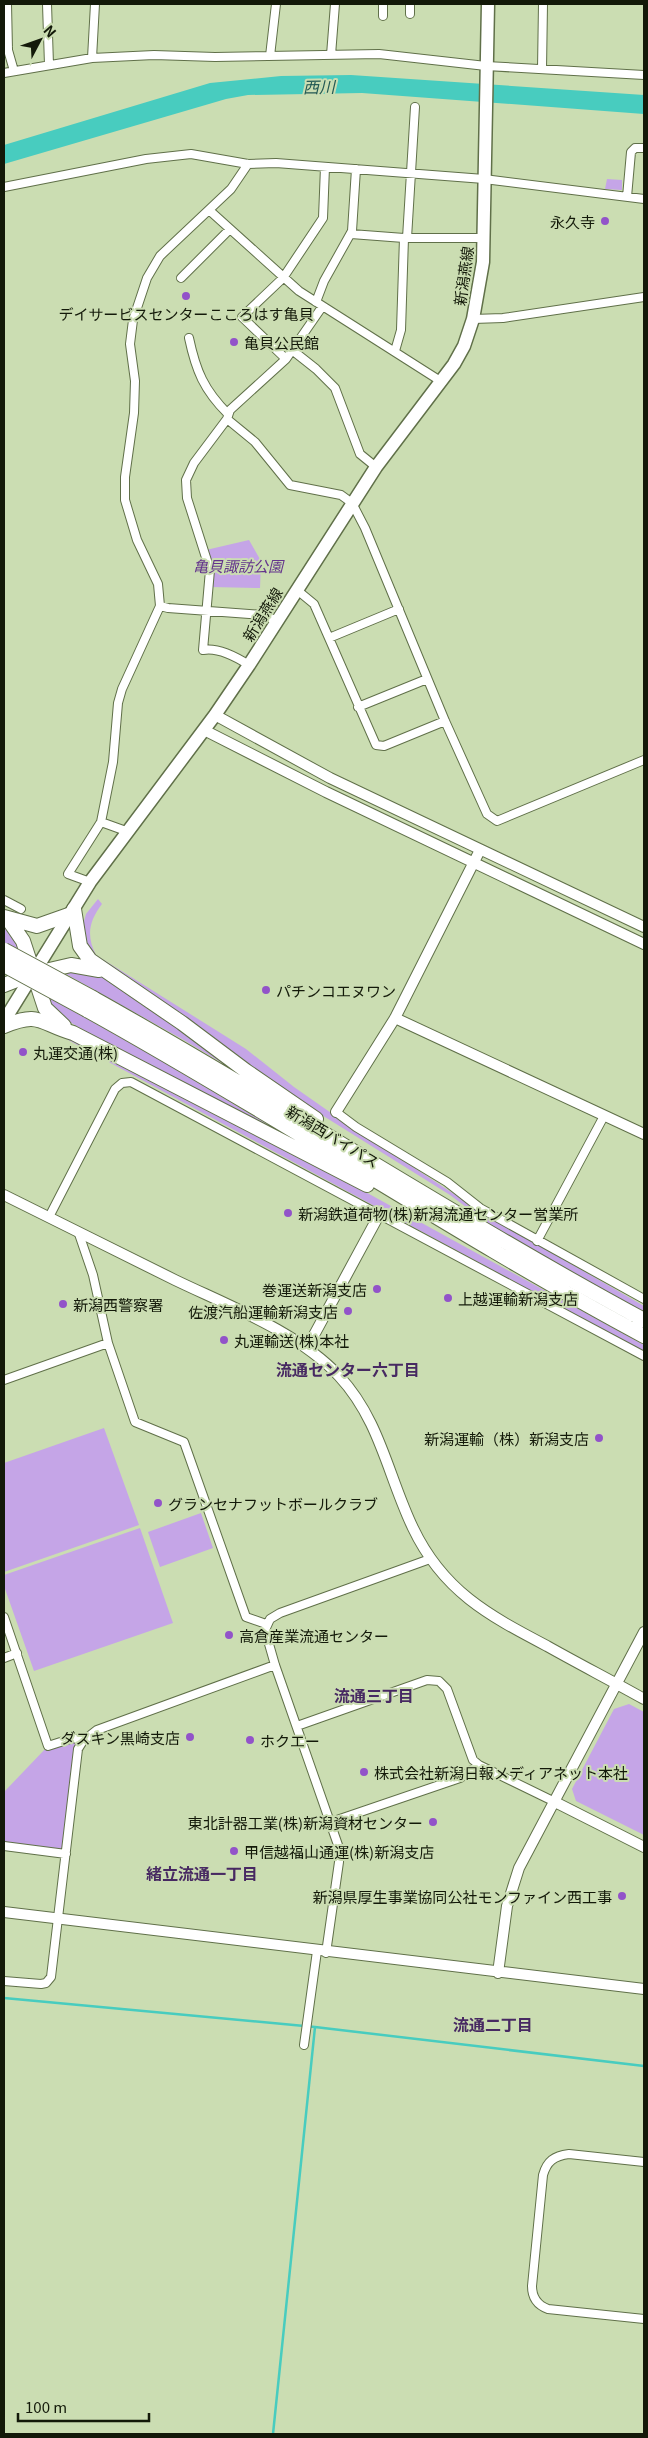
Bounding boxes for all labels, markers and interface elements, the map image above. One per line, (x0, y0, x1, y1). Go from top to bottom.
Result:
north arrow (15, 15, 65, 65)
text: N (40, 20, 62, 41)
water label: 西川 (303, 74, 337, 98)
place label: 永久寺 (550, 211, 595, 232)
marker: 永久寺 (599, 215, 611, 227)
street label: 新潟燕線 (448, 245, 478, 307)
marker: デイサービスセンターこころはす亀貝 (180, 290, 192, 302)
place label: デイサービスセンターこころはす亀貝 (58, 303, 314, 324)
place label: 亀貝公民館 (244, 332, 319, 353)
marker: 亀貝公民館 (228, 336, 240, 348)
park label: 亀貝諏訪公園 (193, 555, 285, 576)
street label: 新潟燕線 (237, 583, 287, 645)
place label: パチンコエヌワン (276, 980, 396, 1001)
marker: パチンコエヌワン (260, 984, 272, 996)
place label: 丸運交通(株) (33, 1042, 118, 1063)
marker: 丸運交通(株) (17, 1046, 29, 1058)
street label: 新潟西バイパス (283, 1100, 383, 1172)
place label: 新潟鉄道荷物(株)新潟流通センター営業所 (298, 1203, 578, 1224)
marker: 新潟鉄道荷物(株)新潟流通センター営業所 (282, 1207, 294, 1219)
place label: 巻運送新潟支店 (262, 1279, 367, 1300)
marker: 巻運送新潟支店 (371, 1283, 383, 1295)
place label: 上越運輸新潟支店 (458, 1288, 578, 1309)
marker: 上越運輸新潟支店 (442, 1292, 454, 1304)
place label: 新潟西警察署 (73, 1294, 163, 1315)
marker: 新潟西警察署 (57, 1298, 69, 1310)
place label: 佐渡汽船運輸新潟支店 (188, 1301, 338, 1322)
marker: 佐渡汽船運輸新潟支店 (342, 1305, 354, 1317)
place label: 丸運輸送(株)本社 (234, 1330, 349, 1351)
marker: 丸運輸送(株)本社 (218, 1334, 230, 1346)
district label: 流通センター六丁目 (276, 1357, 420, 1381)
place label: 新潟運輸（株）新潟支店 (424, 1428, 589, 1449)
marker: 新潟運輸（株）新潟支店 (593, 1432, 605, 1444)
place label: グランセナフットボールクラブ (168, 1493, 378, 1514)
marker: グランセナフットボールクラブ (152, 1497, 164, 1509)
place label: 高倉産業流通センター (239, 1625, 389, 1646)
marker: 高倉産業流通センター (223, 1629, 235, 1641)
district label: 流通三丁目 (334, 1683, 414, 1707)
place label: ダスキン黒崎支店 (60, 1727, 180, 1748)
place label: ホクエー (260, 1730, 320, 1751)
marker: ダスキン黒崎支店 (184, 1731, 196, 1743)
marker: ホクエー (244, 1734, 256, 1746)
place label: 株式会社新潟日報メディアネット本社 (374, 1762, 628, 1783)
marker: 株式会社新潟日報メディアネット本社 (358, 1766, 370, 1778)
place label: 東北計器工業(株)新潟資材センター (188, 1812, 423, 1833)
marker: 東北計器工業(株)新潟資材センター (427, 1816, 439, 1828)
place label: 甲信越福山通運(株)新潟支店 (244, 1841, 434, 1862)
marker: 甲信越福山通運(株)新潟支店 (228, 1845, 240, 1857)
district label: 緒立流通一丁目 (146, 1861, 258, 1885)
place label: 新潟県厚生事業協同公社モンファイン西工事 (312, 1886, 612, 1907)
marker: 新潟県厚生事業協同公社モンファイン西工事 (616, 1890, 628, 1902)
district label: 流通二丁目 (453, 2012, 533, 2036)
scale bar (18, 2390, 149, 2422)
text: 100 m (25, 2396, 67, 2417)

